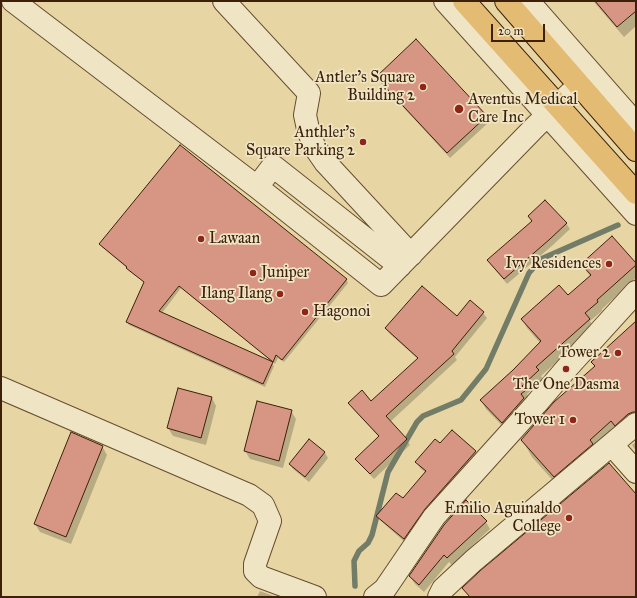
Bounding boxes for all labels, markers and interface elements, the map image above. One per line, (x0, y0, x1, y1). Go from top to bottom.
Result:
scale bar (493, 16, 547, 42)
text: 20 m (498, 24, 524, 38)
place label: Antler's Square Building 2 (315, 68, 415, 106)
marker: Antler's Square Building 2 (418, 82, 428, 92)
place label: Aventus Medical Care Inc (468, 90, 578, 128)
marker: Aventus Medical Care Inc (453, 103, 465, 115)
place label: Anthler's Square Parking 2 (246, 123, 355, 161)
marker: Anthler's Square Parking 2 (358, 137, 368, 147)
place label: Lawaan (209, 229, 260, 249)
marker: Lawaan (196, 234, 206, 244)
place label: Ivy Residences (505, 254, 601, 274)
marker: Ivy Residences (604, 259, 614, 269)
place label: Juniper (261, 263, 309, 283)
marker: Juniper (248, 268, 258, 278)
place label: Ilang Ilang (200, 284, 272, 304)
marker: Ilang Ilang (275, 289, 285, 299)
place label: Hagonoi (313, 302, 370, 322)
marker: Hagonoi (300, 307, 310, 317)
place label: Tower 2 (558, 343, 610, 363)
marker: Tower 2 (613, 348, 623, 358)
marker: The One Dasma (561, 364, 571, 374)
place label: The One Dasma (513, 375, 619, 395)
place label: Tower 1 (514, 410, 565, 430)
marker: Tower 1 (568, 415, 578, 425)
place label: Emilio Aguinaldo College (444, 499, 561, 537)
marker: Emilio Aguinaldo College (564, 513, 574, 523)

